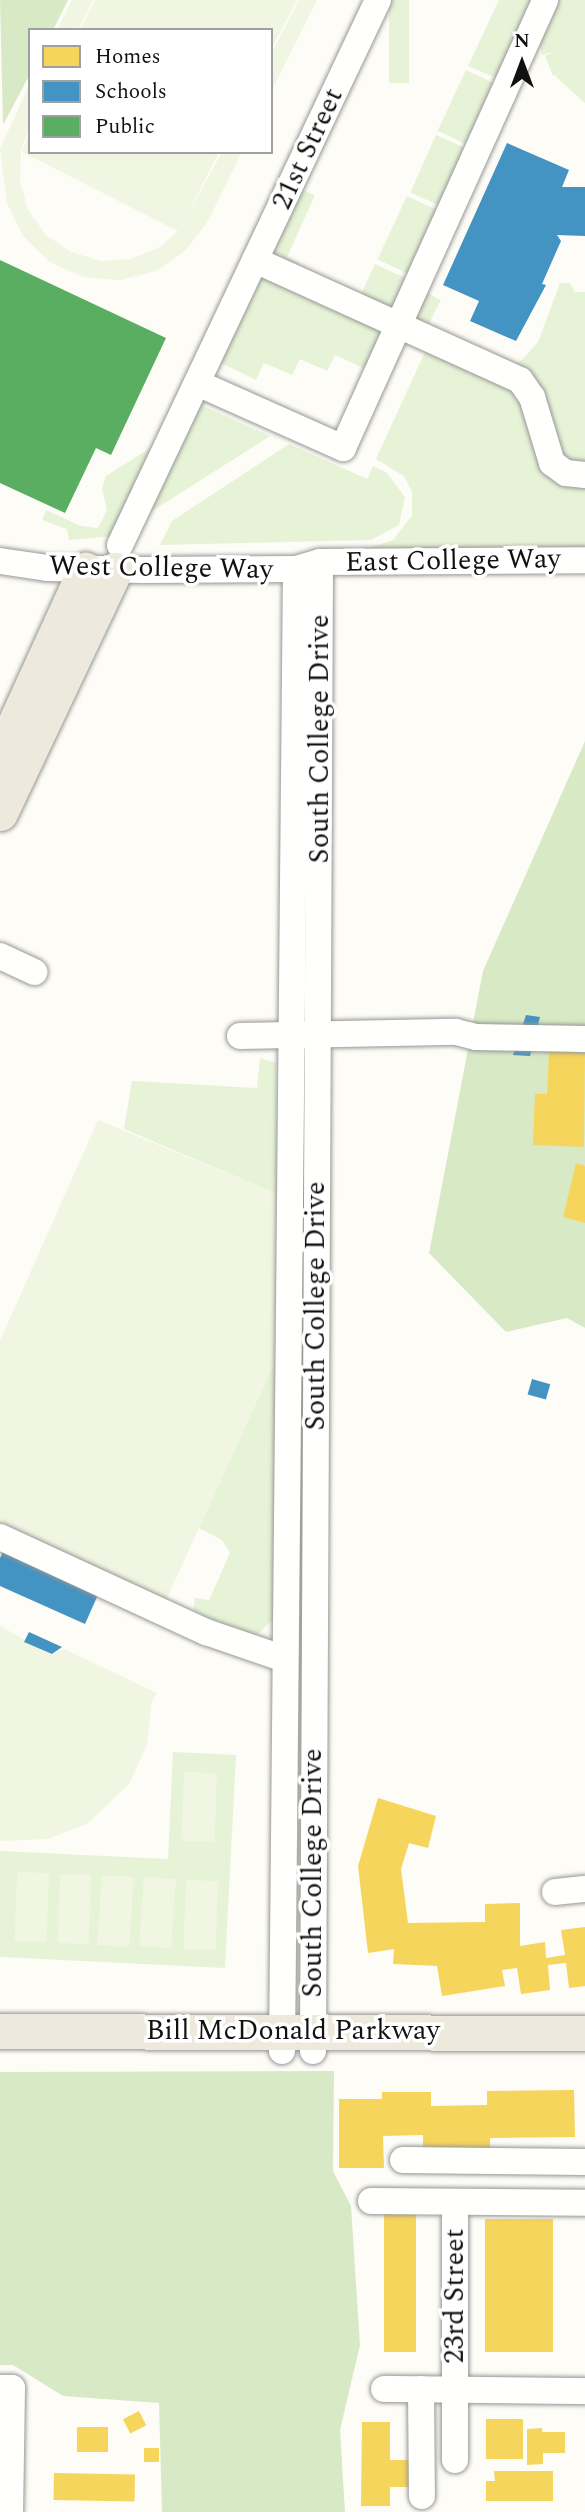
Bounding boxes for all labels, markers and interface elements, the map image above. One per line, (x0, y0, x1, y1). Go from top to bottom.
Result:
text: N (514, 27, 530, 56)
legend (28, 28, 273, 154)
north arrow (487, 28, 557, 98)
text: Homes (95, 41, 161, 73)
text: Schools (95, 76, 167, 108)
street label: 21st Street (265, 83, 351, 215)
text: Public (95, 111, 155, 143)
street label: East College Way (345, 542, 561, 580)
street label: West College Way (49, 549, 273, 587)
street label: South College Drive (303, 614, 337, 864)
street label: South College Drive (299, 1181, 333, 1431)
street label: South College Drive (296, 1748, 330, 1998)
street label: Bill McDonald Parkway (146, 2014, 440, 2048)
street label: 23rd Street (438, 2228, 472, 2364)

